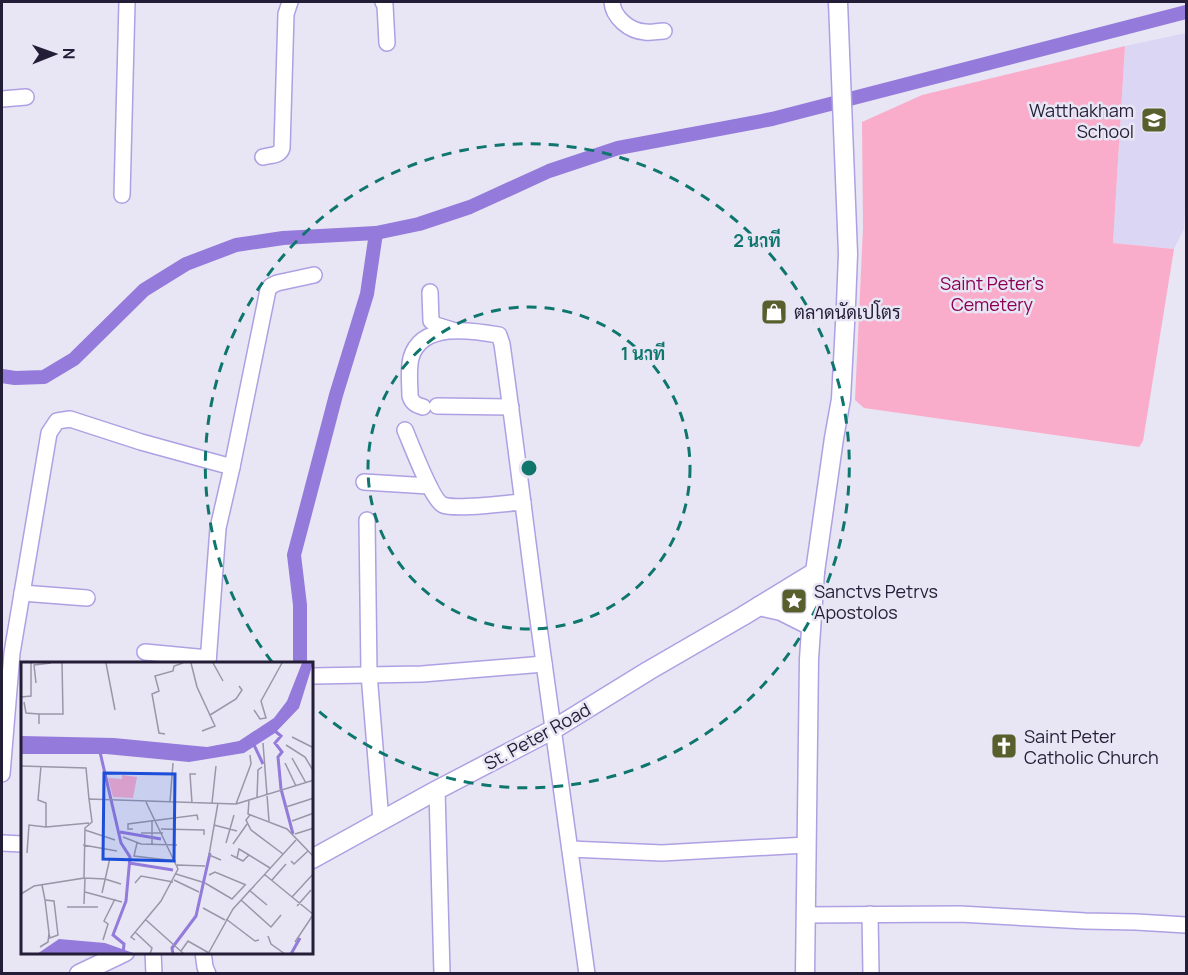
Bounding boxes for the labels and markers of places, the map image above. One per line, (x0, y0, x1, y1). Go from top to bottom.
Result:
place label: Watthakham School (1029, 98, 1134, 143)
school or university icon: Watthakham School (1139, 105, 1169, 135)
shop icon: ตลาดนัดเปโตร (759, 297, 789, 327)
place label: ตลาดนัดเปโตร (794, 300, 901, 324)
centre of rings (519, 458, 539, 478)
place label: Sanctvs Petrvs Apostolos (814, 579, 938, 624)
place icon: Sanctvs Petrvs Apostolos (779, 586, 809, 616)
place label: Saint Peter Catholic Church (1024, 724, 1159, 769)
church icon: Saint Peter Catholic Church (989, 731, 1019, 761)

